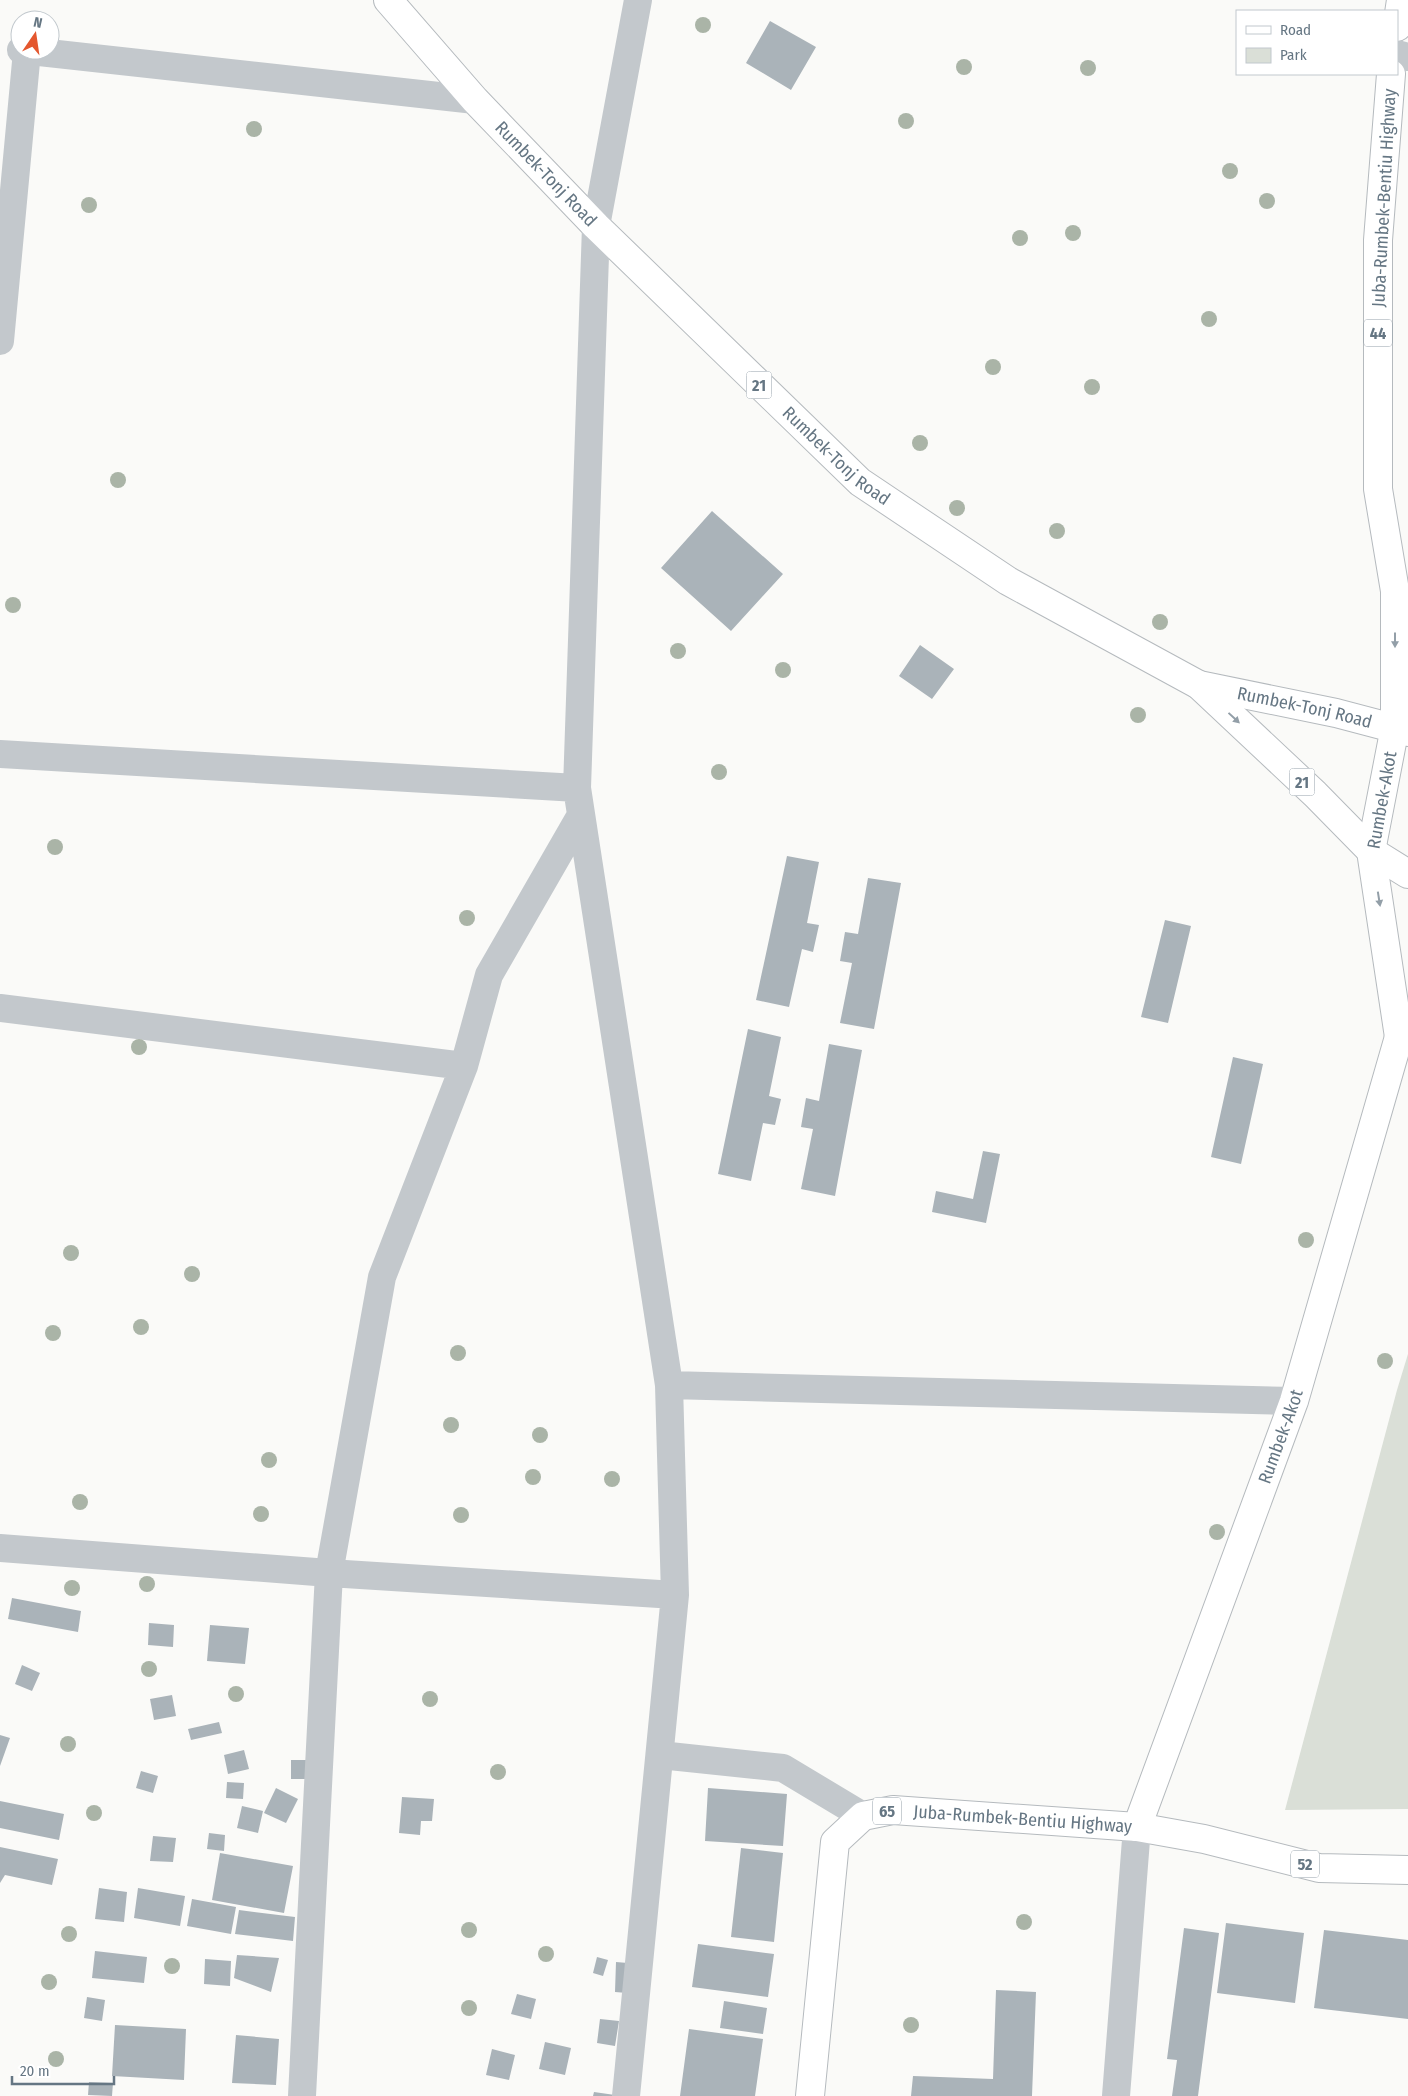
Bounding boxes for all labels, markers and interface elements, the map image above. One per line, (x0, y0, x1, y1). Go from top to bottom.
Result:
north arrow (10, 10, 60, 60)
legend (1236, 10, 1398, 75)
text: N (32, 14, 44, 32)
text: Road (1280, 21, 1311, 39)
text: Park (1280, 46, 1307, 64)
street label: Juba-Rumbek-Bentiu Highway (1367, 88, 1401, 308)
street label: Rumbek-Tonj Road (490, 117, 602, 231)
road number: 44 (1364, 319, 1392, 346)
road number: 21 (746, 372, 772, 398)
street label: Rumbek-Tonj Road (778, 402, 894, 510)
one-way arrow (1391, 632, 1399, 648)
street label: Rumbek-Tonj Road (1235, 682, 1375, 733)
one-way arrow (1228, 712, 1240, 724)
street label: Rumbek-Akot (1363, 749, 1401, 851)
road number: 21 (1290, 769, 1314, 796)
one-way arrow (1375, 892, 1383, 908)
street label: Rumbek-Akot (1253, 1387, 1308, 1487)
road number: 65 (873, 1798, 901, 1824)
street label: Juba-Rumbek-Bentiu Highway (913, 1800, 1133, 1838)
road number: 52 (1291, 1850, 1319, 1878)
scale bar (12, 2054, 115, 2086)
text: 20 m (20, 2062, 50, 2080)

